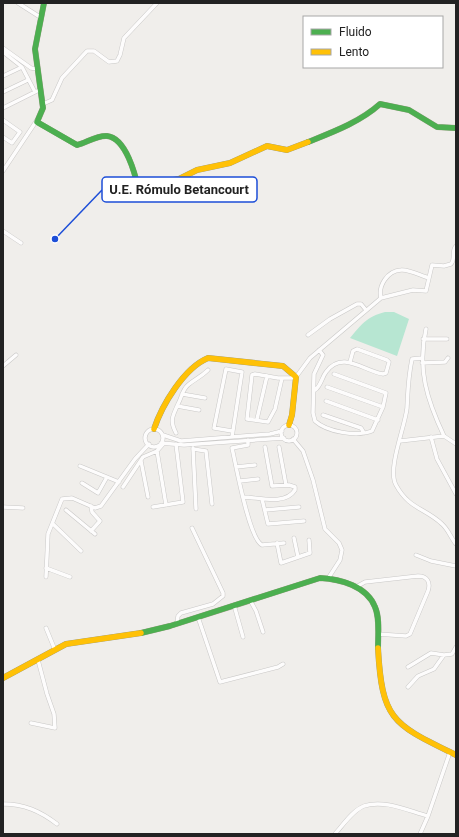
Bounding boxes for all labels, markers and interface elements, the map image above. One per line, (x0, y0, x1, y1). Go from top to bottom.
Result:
legend (303, 16, 443, 68)
text: Fluido (339, 25, 372, 39)
text: Lento (339, 45, 369, 59)
callout: U.E. Rómulo Betancourt (102, 177, 257, 202)
text: U.E. Rómulo Betancourt (109, 182, 249, 197)

